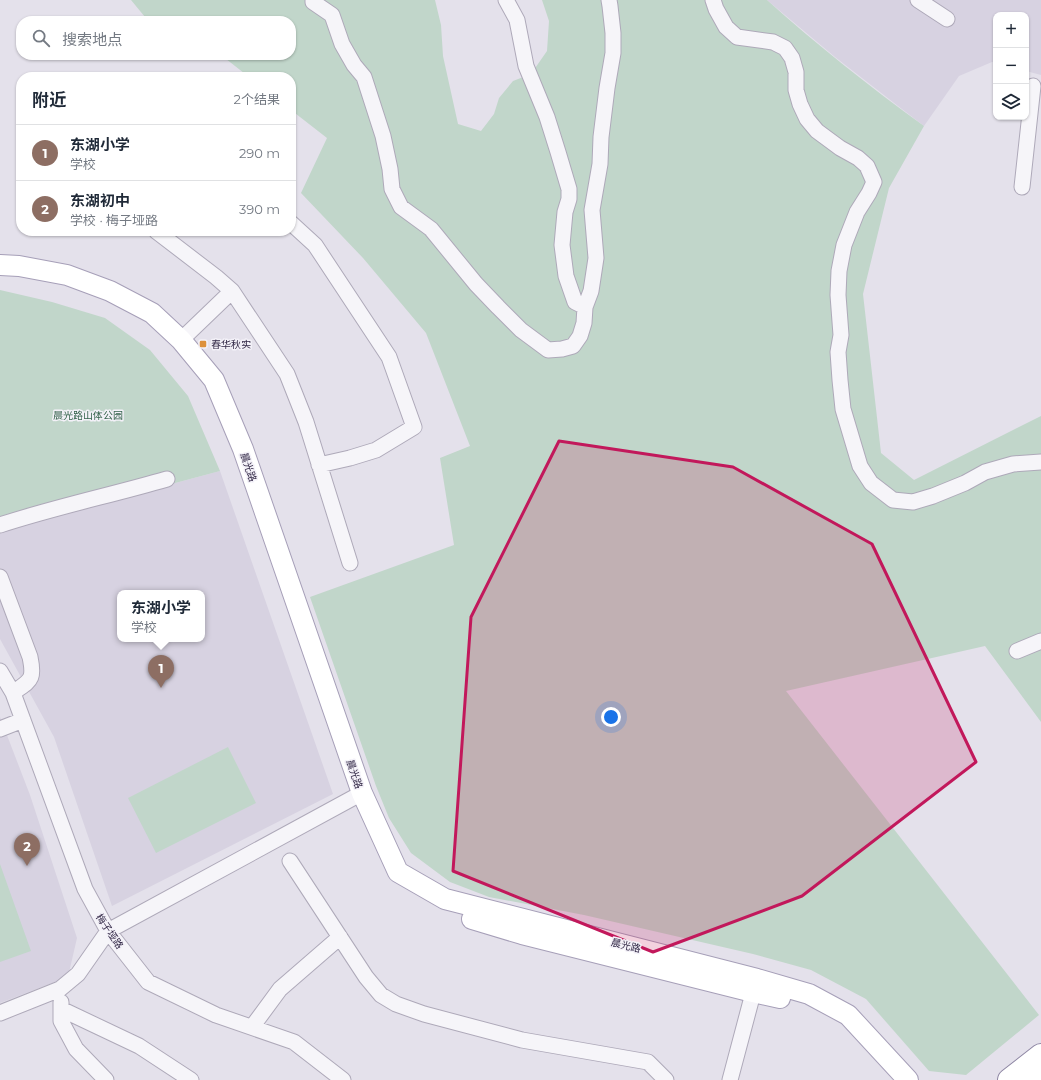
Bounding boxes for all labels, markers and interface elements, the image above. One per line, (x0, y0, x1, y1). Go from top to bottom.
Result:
map controls (993, 12, 1029, 120)
button: + (993, 12, 1029, 48)
search box (16, 16, 296, 60)
icon: search (30, 27, 52, 49)
text: 搜索地点 (62, 30, 122, 49)
button: − (993, 48, 1029, 84)
button: layers (993, 84, 1029, 120)
text: 附近 (32, 90, 66, 110)
text: 2个结果 (234, 91, 280, 107)
text: 东湖小学 (70, 135, 130, 154)
text: 1 (42, 145, 48, 161)
text: 290 m (239, 145, 280, 161)
text: 学校 (70, 156, 96, 172)
text: 东湖初中 (70, 191, 130, 210)
text: 2 (41, 201, 49, 217)
text: 390 m (239, 201, 280, 217)
text: 学校 · 梅子垭路 (70, 212, 158, 228)
place label: 春华秋实 (211, 338, 251, 351)
marker: 春华秋实 (198, 339, 208, 349)
park label: 晨光路山体公园 (53, 409, 123, 422)
street label: 晨光路 (237, 451, 260, 483)
popup (117, 590, 205, 642)
text: 东湖小学 (131, 598, 191, 617)
text: 学校 (131, 619, 157, 635)
pin: 1 (148, 655, 174, 688)
your location (601, 707, 621, 727)
street label: 晨光路 (343, 758, 366, 790)
pin: 2 (14, 833, 40, 866)
street label: 梅子垭路 (93, 911, 126, 951)
street label: 晨光路 (610, 936, 642, 955)

